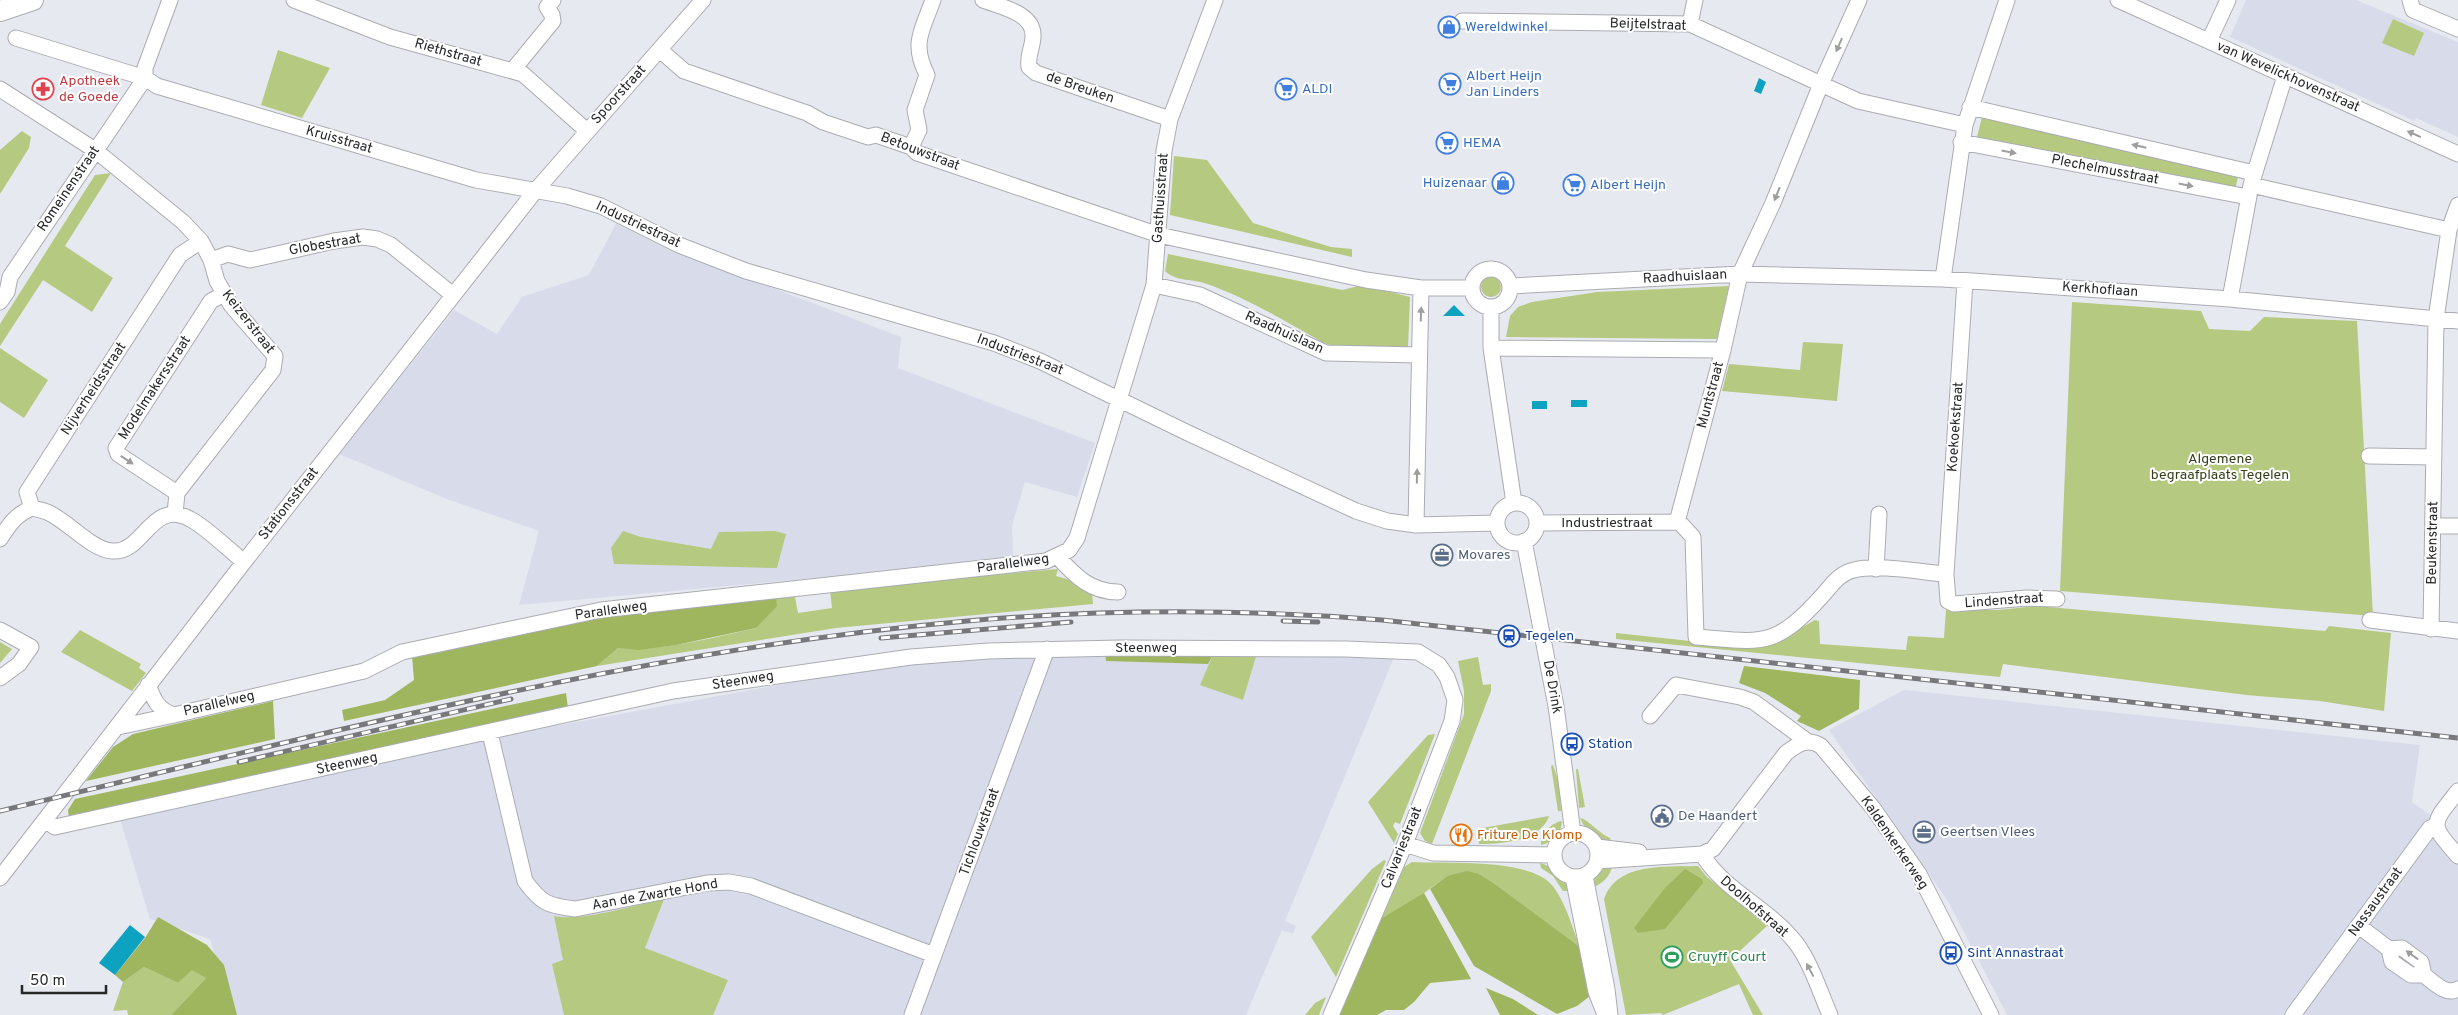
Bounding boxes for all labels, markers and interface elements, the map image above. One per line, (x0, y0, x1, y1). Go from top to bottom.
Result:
shop icon: Wereldwinkel (1437, 15, 1461, 39)
street label: Beijtelstraat (1609, 15, 1687, 35)
place label: Wereldwinkel (1465, 19, 1548, 36)
street label: Riethstraat (412, 35, 484, 71)
one-way arrow (1835, 38, 1843, 52)
street label: van Wevelickhovenstraat (2214, 38, 2362, 116)
street label: Spoorstraat (588, 62, 650, 128)
street label: de Breuken (1044, 68, 1116, 108)
place label: Albert Heijn Jan Linders (1466, 68, 1542, 101)
supermarket icon: Albert Heijn Jan Linders (1438, 72, 1462, 96)
place label: Apotheek de Goede (59, 73, 120, 106)
pharmacy icon: Apotheek de Goede (31, 77, 55, 101)
supermarket icon: ALDI (1274, 77, 1298, 101)
place label: ALDI (1302, 81, 1333, 98)
street label: Kruisstraat (304, 122, 374, 158)
street label: Betouwstraat (878, 129, 962, 175)
one-way arrow (2407, 130, 2421, 138)
supermarket icon: HEMA (1435, 131, 1459, 155)
place label: HEMA (1463, 135, 1502, 152)
one-way arrow (2131, 142, 2146, 150)
street label: Romeinenstraat (34, 143, 104, 235)
one-way arrow (2002, 148, 2018, 156)
street label: Plechelmusstraat (2050, 151, 2160, 189)
street label: Gasthuisstraat (1149, 152, 1173, 244)
shop icon: Huizenaar (1491, 171, 1515, 195)
supermarket icon: Albert Heijn (1562, 173, 1586, 197)
place label: Huizenaar (1423, 175, 1488, 192)
place label: Albert Heijn (1590, 177, 1666, 194)
one-way arrow (2178, 182, 2194, 190)
one-way arrow (1772, 187, 1780, 202)
street label: Industriestraat (593, 198, 683, 252)
street label: Globestraat (288, 230, 362, 260)
street label: Raadhuislaan (1642, 266, 1728, 288)
street label: Kerkhoflaan (2061, 279, 2139, 301)
street label: Keizerstraat (218, 287, 278, 357)
one-way arrow (1417, 305, 1425, 321)
street label: Raadhuislaan (1242, 308, 1326, 358)
street label: Industriestraat (974, 331, 1066, 379)
street label: Modelmakersstraat (115, 333, 195, 443)
street label: Nijverheidsstraat (58, 339, 130, 439)
street label: Muntstraat (1694, 360, 1728, 430)
street label: Koekoekstraat (1944, 381, 1968, 473)
park label: Algemene begraafplaats Tegelen (2151, 451, 2289, 484)
one-way arrow (120, 455, 134, 465)
street label: Stationsstraat (255, 464, 323, 544)
one-way arrow (1413, 468, 1421, 484)
street label: Beukenstraat (2424, 501, 2442, 585)
street label: Industriestraat (1561, 515, 1653, 532)
office icon: Movares (1430, 543, 1454, 567)
place label: Movares (1458, 547, 1511, 564)
street label: Parallelweg (976, 551, 1050, 577)
street label: Lindenstraat (1964, 590, 2044, 612)
street label: Parallelweg (574, 598, 648, 624)
station icon: Tegelen (1497, 624, 1521, 648)
place label: Tegelen (1525, 628, 1574, 645)
street label: Steenweg (1115, 640, 1177, 657)
street label: De Drink (1539, 659, 1565, 715)
street label: Steenweg (711, 668, 775, 694)
street label: Parallelweg (182, 688, 256, 720)
bus stop icon: Station (1560, 732, 1584, 756)
place label: Station (1588, 736, 1633, 753)
street label: Steenweg (315, 749, 379, 779)
street label: Tichlouwstraat (956, 786, 1004, 878)
street label: Kaldenkerkerweg (1856, 793, 1932, 893)
street label: Calvariestraat (1378, 804, 1426, 892)
public building icon: De Haandert (1650, 804, 1674, 828)
place label: De Haandert (1678, 808, 1757, 825)
office icon: Geertsen Vlees (1912, 820, 1936, 844)
restaurant icon: Friture De Klomp (1449, 823, 1473, 847)
place label: Geertsen Vlees (1940, 824, 2035, 841)
place label: Friture De Klomp (1477, 827, 1583, 844)
street label: Nassaustraat (2345, 864, 2407, 940)
street label: Doolhofstraat (1716, 873, 1792, 941)
street label: Aan de Zwarte Hond (591, 876, 719, 914)
bus stop icon: Sint Annastraat (1939, 941, 1963, 965)
sports icon: Cruyff Court (1660, 945, 1684, 969)
place label: Sint Annastraat (1967, 945, 2064, 962)
place label: Cruyff Court (1688, 949, 1766, 966)
one-way arrow (2405, 950, 2418, 960)
scale bar (22, 962, 106, 994)
one-way arrow (1806, 963, 1814, 978)
text: 50 m (30, 972, 65, 991)

